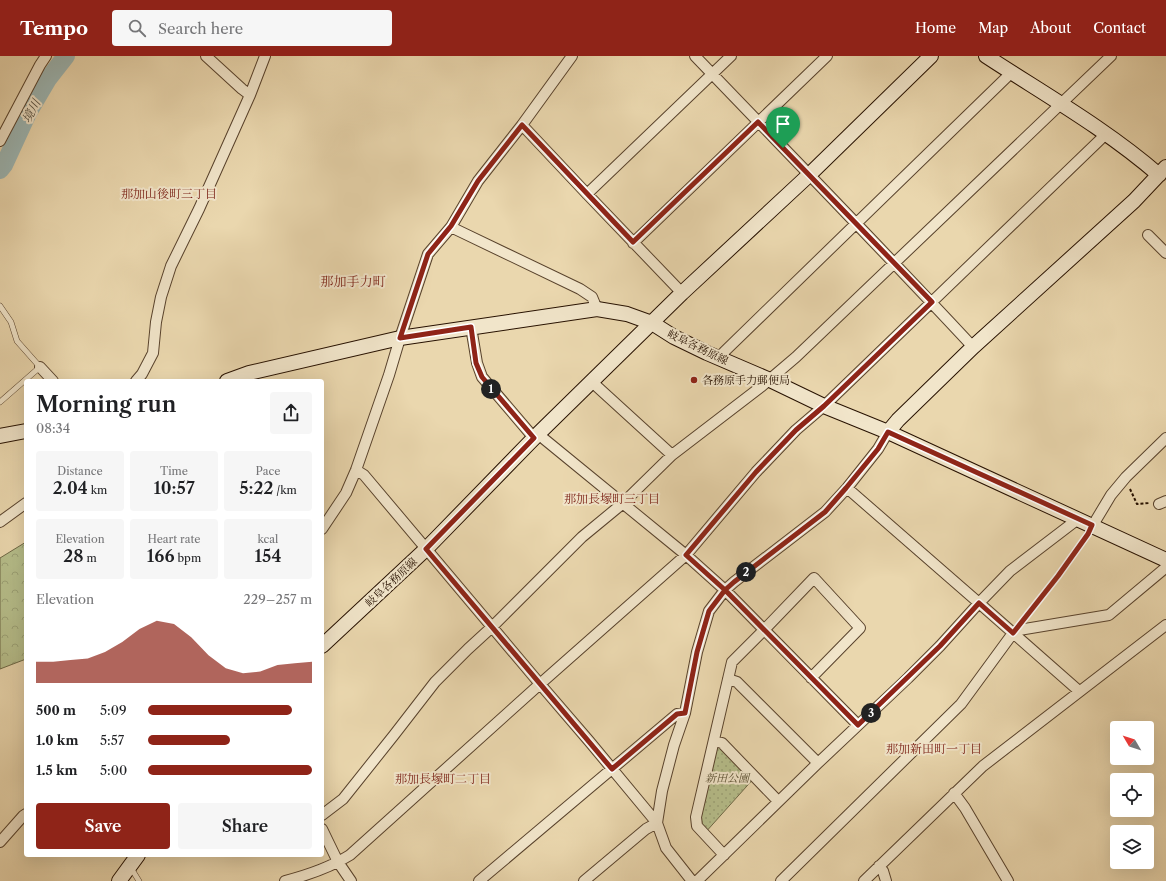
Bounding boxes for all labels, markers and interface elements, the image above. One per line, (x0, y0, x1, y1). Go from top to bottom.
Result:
search box (112, 10, 392, 46)
text: Tempo (20, 17, 88, 40)
icon: search (126, 17, 148, 39)
text: Search here (158, 19, 243, 38)
text: Home (915, 19, 956, 37)
text: Map (978, 19, 1008, 37)
text: About (1030, 19, 1071, 37)
text: Contact (1093, 19, 1146, 37)
water label: 境川 (19, 95, 44, 125)
pin (766, 107, 800, 148)
icon: arrive (772, 113, 794, 135)
district label: 那加山後町三丁目 (121, 186, 217, 201)
district label: 那加手力町 (320, 273, 386, 289)
street label: 岐阜各務原線 (665, 326, 731, 368)
place label: 各務原手力郵便局 (702, 373, 790, 387)
marker: 各務原手力郵便局 (689, 375, 699, 385)
pin: 1 (481, 379, 501, 399)
text: 1 (489, 382, 493, 396)
text: Morning run (36, 391, 176, 418)
button: share (270, 392, 312, 434)
text: 08:34 (36, 420, 70, 436)
text: Distance (57, 464, 103, 478)
text: Time (160, 464, 188, 478)
text: Pace (256, 464, 280, 478)
text: 2.04 (53, 478, 88, 498)
text: 10:57 (153, 478, 195, 498)
text: 5:22 (239, 478, 273, 498)
text: km (88, 483, 107, 497)
text: /km (273, 483, 297, 497)
district label: 那加長塚町三丁目 (564, 491, 660, 506)
text: Elevation (55, 532, 105, 546)
text: Heart rate (147, 532, 201, 546)
text: kcal (258, 532, 278, 546)
text: 28 (63, 546, 84, 566)
text: 166 (147, 546, 175, 566)
text: 154 (255, 546, 281, 566)
text: m (84, 551, 97, 565)
text: bpm (175, 551, 201, 565)
street label: 岐阜各務原線 (362, 554, 420, 610)
pin: 2 (736, 562, 756, 582)
text: 2 (743, 565, 749, 579)
text: Elevation (36, 591, 94, 607)
text: 229–257 m (243, 591, 312, 607)
text: 500 m (36, 702, 76, 718)
text: 5:09 (100, 702, 127, 718)
pin: 3 (861, 703, 881, 723)
text: 3 (868, 706, 874, 720)
north arrow (1110, 721, 1154, 765)
map controls (1110, 721, 1154, 869)
text: 1.0 km (36, 732, 78, 748)
text: 5:57 (100, 732, 124, 748)
district label: 那加新田町一丁目 (886, 741, 982, 756)
text: 1.5 km (36, 762, 77, 778)
text: 5:00 (100, 762, 127, 778)
district label: 那加長塚町二丁目 (395, 771, 491, 786)
park label: 新田公園 (705, 771, 751, 785)
button: locate (1110, 773, 1154, 817)
button: Save (36, 803, 170, 849)
button: Share (178, 803, 312, 849)
button: layers (1110, 825, 1154, 869)

